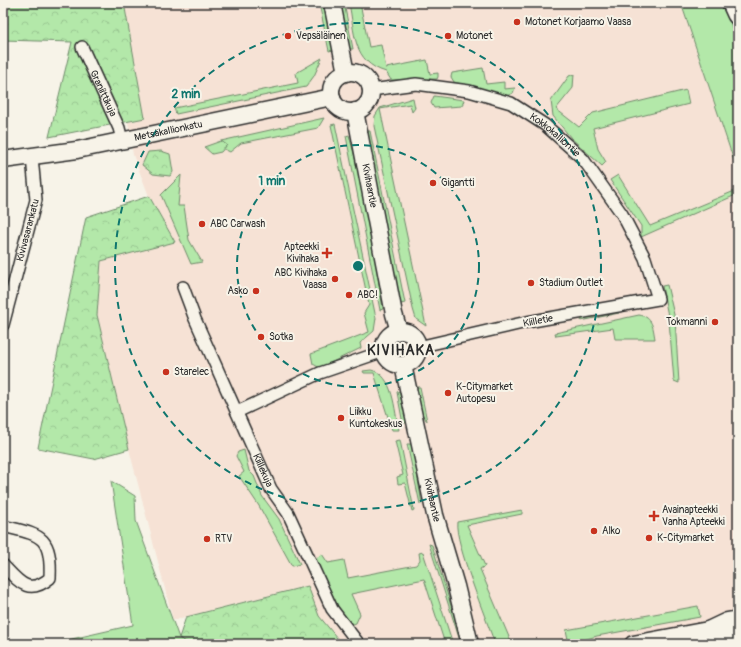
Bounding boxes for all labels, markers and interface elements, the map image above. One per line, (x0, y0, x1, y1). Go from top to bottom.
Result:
place label: Motonet Korjaamo Vaasa (525, 16, 631, 28)
marker: Motonet Korjaamo Vaasa (512, 17, 522, 27)
place label: Vepsäläinen (296, 30, 346, 42)
place label: Motonet (456, 30, 493, 42)
marker: Vepsäläinen (283, 31, 293, 41)
marker: Motonet (443, 31, 453, 41)
street label: Graniittikuja (87, 68, 119, 119)
text: 2 min (172, 87, 201, 102)
street label: Kokkokalliontie (527, 111, 583, 160)
street label: Metsäkallionkatu (133, 118, 204, 144)
street label: Kivihaantie (359, 163, 379, 209)
text: 1 min (259, 174, 286, 189)
place label: Gigantti (441, 177, 474, 189)
marker: Gigantti (428, 178, 438, 188)
street label: Kivivasarankatu (14, 198, 42, 263)
place label: ABC Carwash (210, 218, 265, 230)
marker: ABC Carwash (197, 219, 207, 229)
place label: Apteekki Kivihaka (284, 241, 319, 265)
marker: Apteekki Kivihaka (322, 248, 332, 258)
centre of rings (351, 259, 365, 273)
place label: ABC Kivihaka Vaasa (274, 267, 327, 291)
marker: ABC Kivihaka Vaasa (330, 274, 340, 284)
place label: Stadium Outlet (539, 277, 604, 289)
marker: Stadium Outlet (526, 278, 536, 288)
place label: Asko (228, 285, 249, 297)
marker: Asko (251, 286, 261, 296)
place label: ABC! (357, 289, 378, 301)
marker: ABC! (344, 290, 354, 300)
street label: Kiilletie (522, 312, 554, 330)
place label: Tokmanni (666, 316, 707, 328)
marker: Tokmanni (710, 317, 720, 327)
place label: Sotka (269, 331, 293, 343)
marker: Sotka (256, 332, 266, 342)
district label: KIVIHAKA (367, 342, 435, 359)
place label: Starelec (174, 366, 209, 378)
marker: Starelec (161, 367, 171, 377)
place label: K-Citymarket Autopesu (456, 381, 514, 405)
marker: K-Citymarket Autopesu (443, 388, 453, 398)
place label: Liikku Kuntokeskus (349, 406, 403, 430)
marker: Liikku Kuntokeskus (336, 413, 346, 423)
street label: Kiillekuja (250, 452, 276, 489)
street label: Kivihaantie (421, 477, 443, 523)
place label: Avainapteekki Vanha Apteekki (662, 504, 725, 528)
marker: Avainapteekki Vanha Apteekki (649, 511, 659, 521)
place label: Alko (602, 525, 621, 537)
marker: Alko (589, 526, 599, 536)
place label: K-Citymarket (657, 532, 715, 544)
place label: RTV (215, 533, 232, 545)
marker: K-Citymarket (644, 533, 654, 543)
marker: RTV (202, 534, 212, 544)

